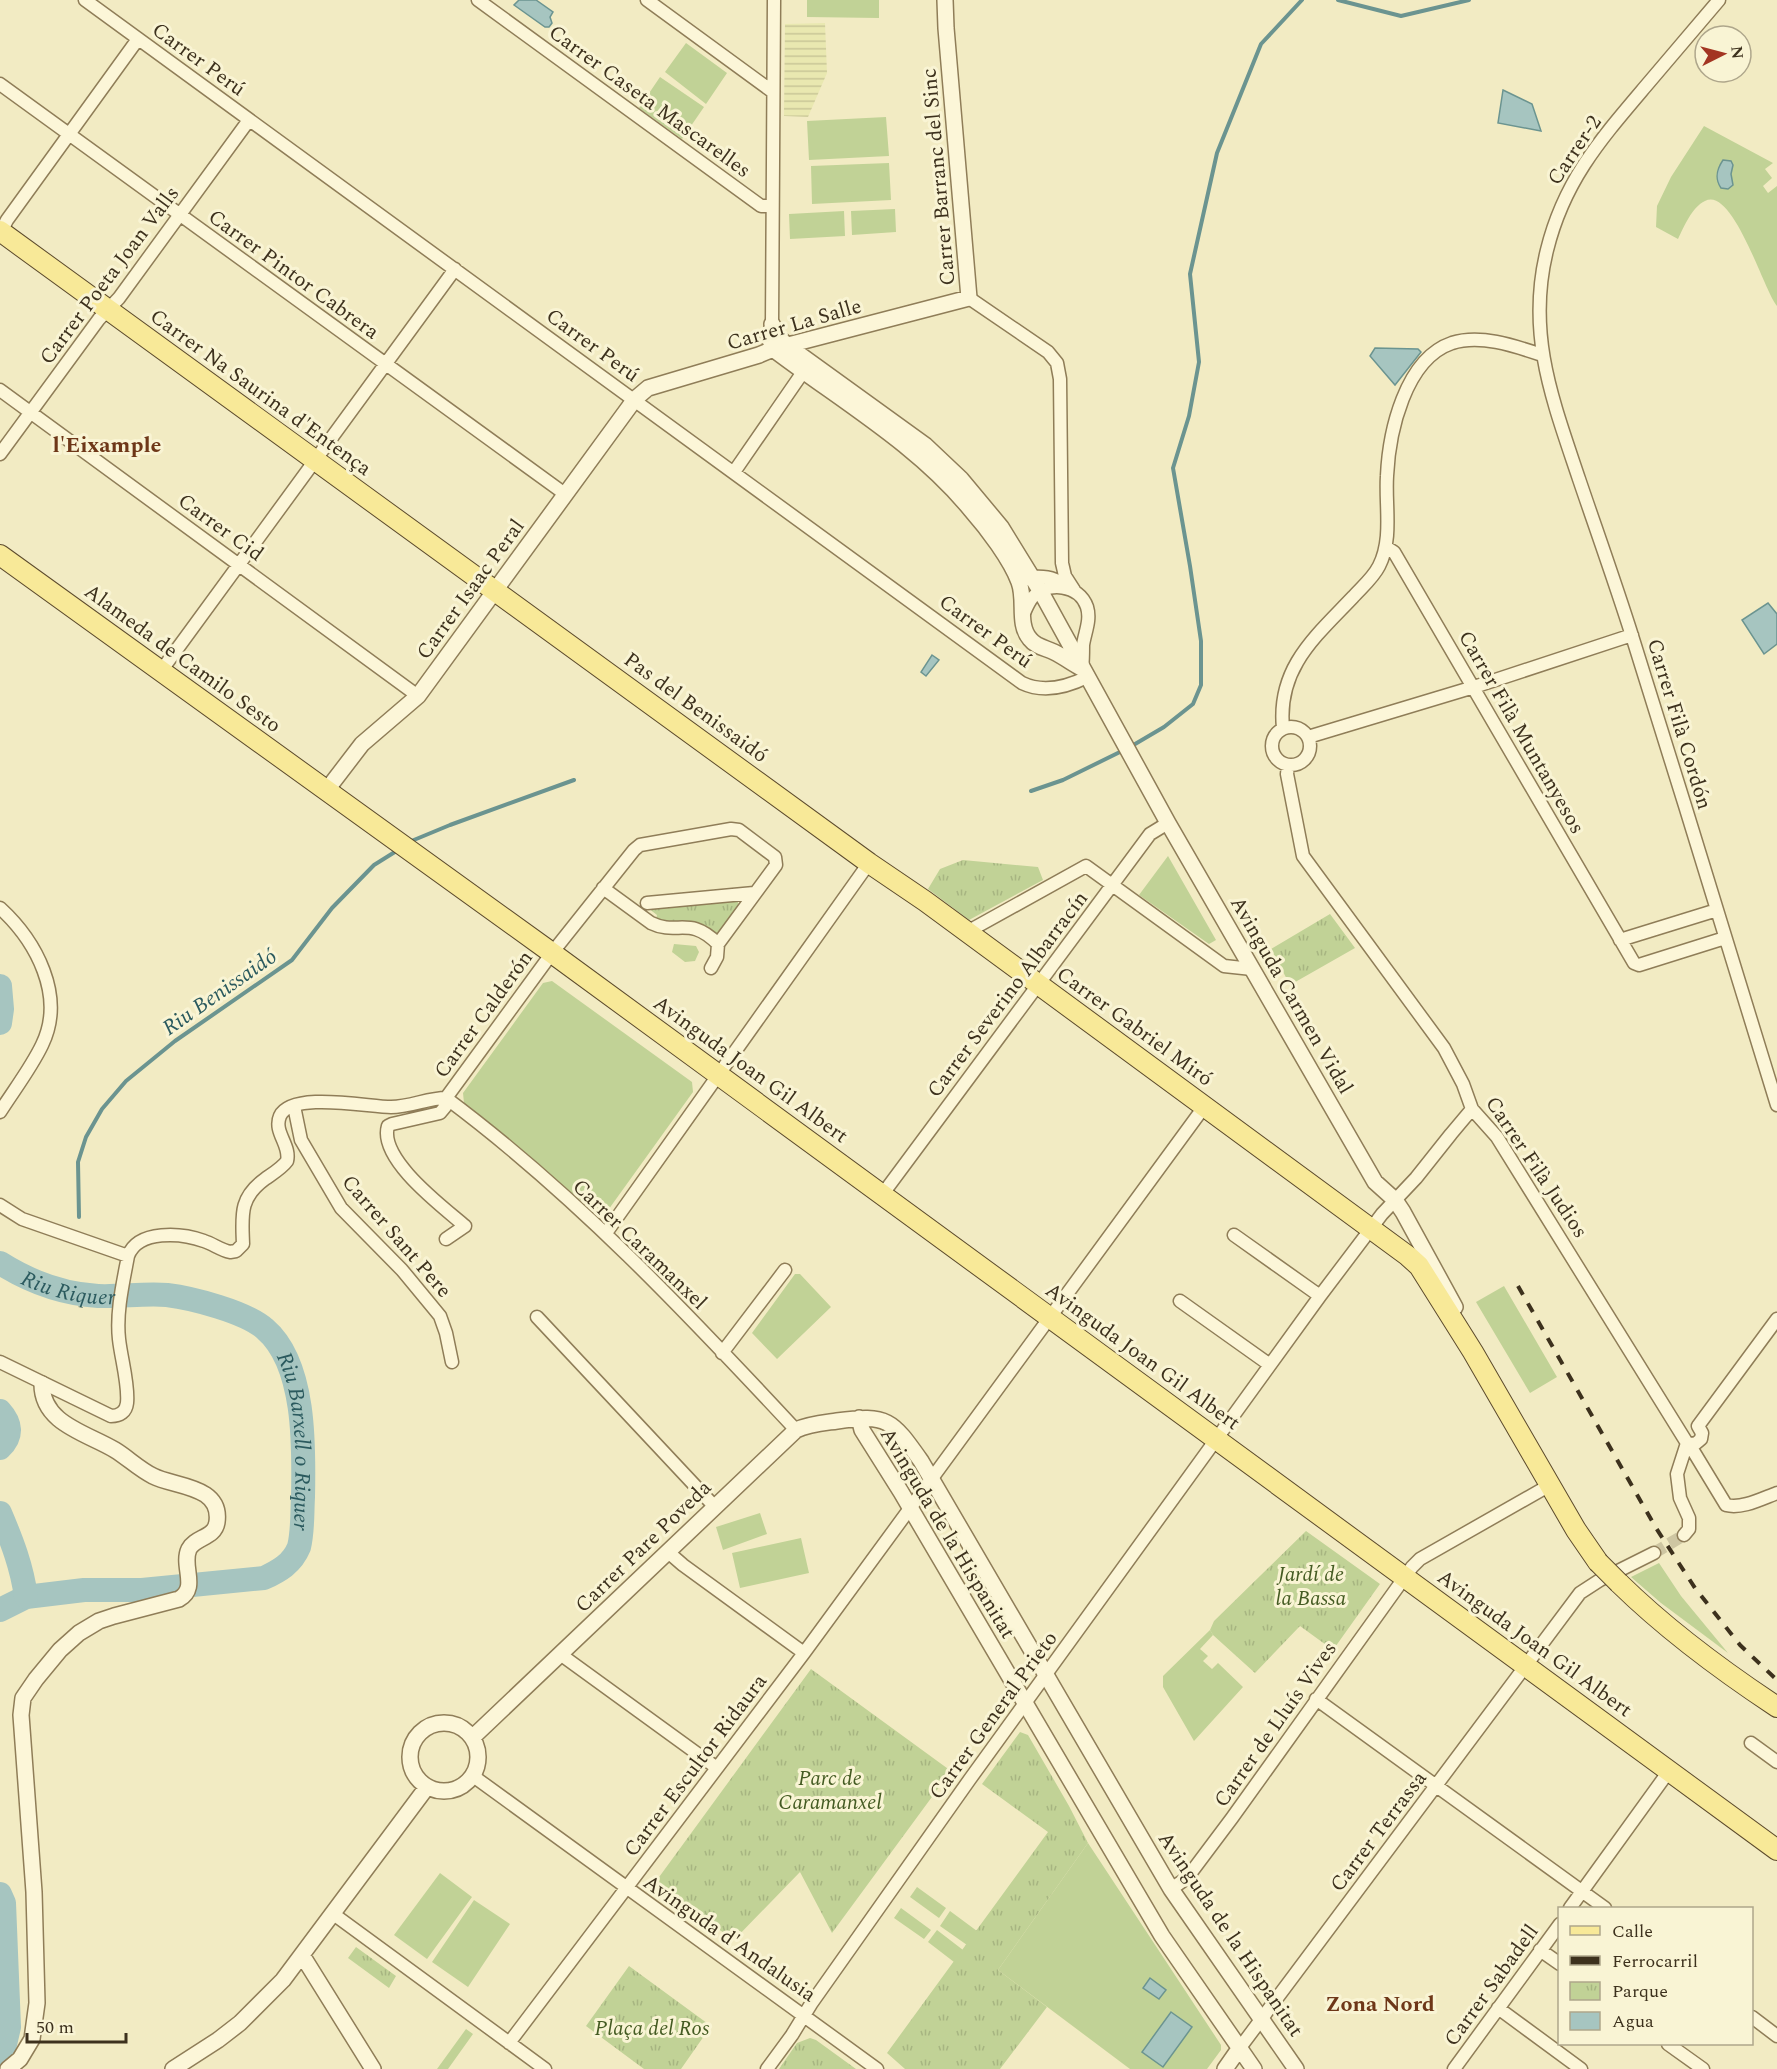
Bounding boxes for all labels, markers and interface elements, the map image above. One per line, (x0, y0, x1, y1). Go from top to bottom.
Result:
street label: Carrer Perú (145, 15, 252, 105)
street label: Carrer Caseta Mascarelles (541, 17, 757, 186)
north arrow (1693, 24, 1753, 84)
text: N (1724, 45, 1750, 60)
street label: Carrer Barranc del Sinc (914, 67, 964, 287)
street label: Carrer-2 (1540, 109, 1610, 192)
street label: Carrer Poeta Joan Valls (32, 180, 188, 372)
street label: Carrer Pintor Cabrera (201, 202, 386, 348)
street label: Carrer La Salle (723, 290, 865, 359)
street label: Carrer Na Saurina d'Entença (143, 301, 379, 485)
street label: Carrer Perú (539, 301, 646, 391)
district label: l'Eixample (53, 429, 162, 462)
street label: Carrer Cid (171, 486, 270, 570)
street label: Carrer Isaac Peral (409, 513, 533, 667)
street label: Alameda de Camilo Sesto (77, 576, 288, 741)
street label: Carrer Perú (932, 587, 1039, 677)
street label: Carrer Filà Muntanyesos (1450, 625, 1593, 840)
street label: Carrer Filà Cordón (1638, 635, 1720, 814)
street label: Pas del Benissaidó (617, 644, 774, 771)
street label: Carrer Severino Albarracín (919, 885, 1096, 1105)
street label: Avinguda Carmen Vidal (1221, 891, 1361, 1100)
water label: Riu Benissaidó (156, 940, 284, 1044)
street label: Carrer Calderón (426, 944, 541, 1085)
street label: Carrer Gabriel Miró (1049, 959, 1219, 1095)
street label: Avinguda Joan Gil Albert (646, 988, 855, 1152)
street label: Carrer Filà Judios (1477, 1090, 1596, 1245)
street label: Carrer Sant Pere (334, 1168, 459, 1305)
street label: Carrer Caramanxel (564, 1172, 714, 1318)
water label: Riu Riquer (15, 1262, 116, 1314)
street label: Avinguda Joan Gil Albert (1038, 1275, 1247, 1439)
water label: Riu Barxell o Riquer (267, 1347, 318, 1532)
street label: Avinguda de la Hispanitat (871, 1422, 1023, 1645)
street label: Carrer Pare Poveda (568, 1472, 720, 1621)
park label: Jardí de la Bassa (1276, 1559, 1347, 1615)
street label: Avinguda Joan Gil Albert (1430, 1562, 1639, 1726)
street label: Carrer General Prieto (922, 1625, 1066, 1807)
street label: Carrer de Lluís Vives (1206, 1635, 1345, 1814)
street label: Carrer Escultor Ridaura (616, 1667, 776, 1864)
park label: Parc de Caramanxel (778, 1763, 882, 1819)
street label: Carrer Terrassa (1323, 1764, 1436, 1899)
street label: Avinguda de la Hispanitat (1149, 1825, 1311, 2044)
street label: Avinguda d'Andalusia (636, 1867, 823, 2011)
legend (1558, 1907, 1753, 2045)
street label: Carrer Sabadell (1437, 1918, 1547, 2053)
text: Calle (1612, 1918, 1653, 1945)
text: Ferrocarril (1612, 1948, 1698, 1975)
text: Parque (1612, 1978, 1668, 2005)
district label: Zona Nord (1325, 1988, 1435, 2021)
scale bar (27, 2006, 126, 2044)
text: Agua (1612, 2008, 1654, 2035)
park label: Plaça del Ros (595, 2013, 710, 2045)
text: 50 m (36, 2014, 74, 2041)

